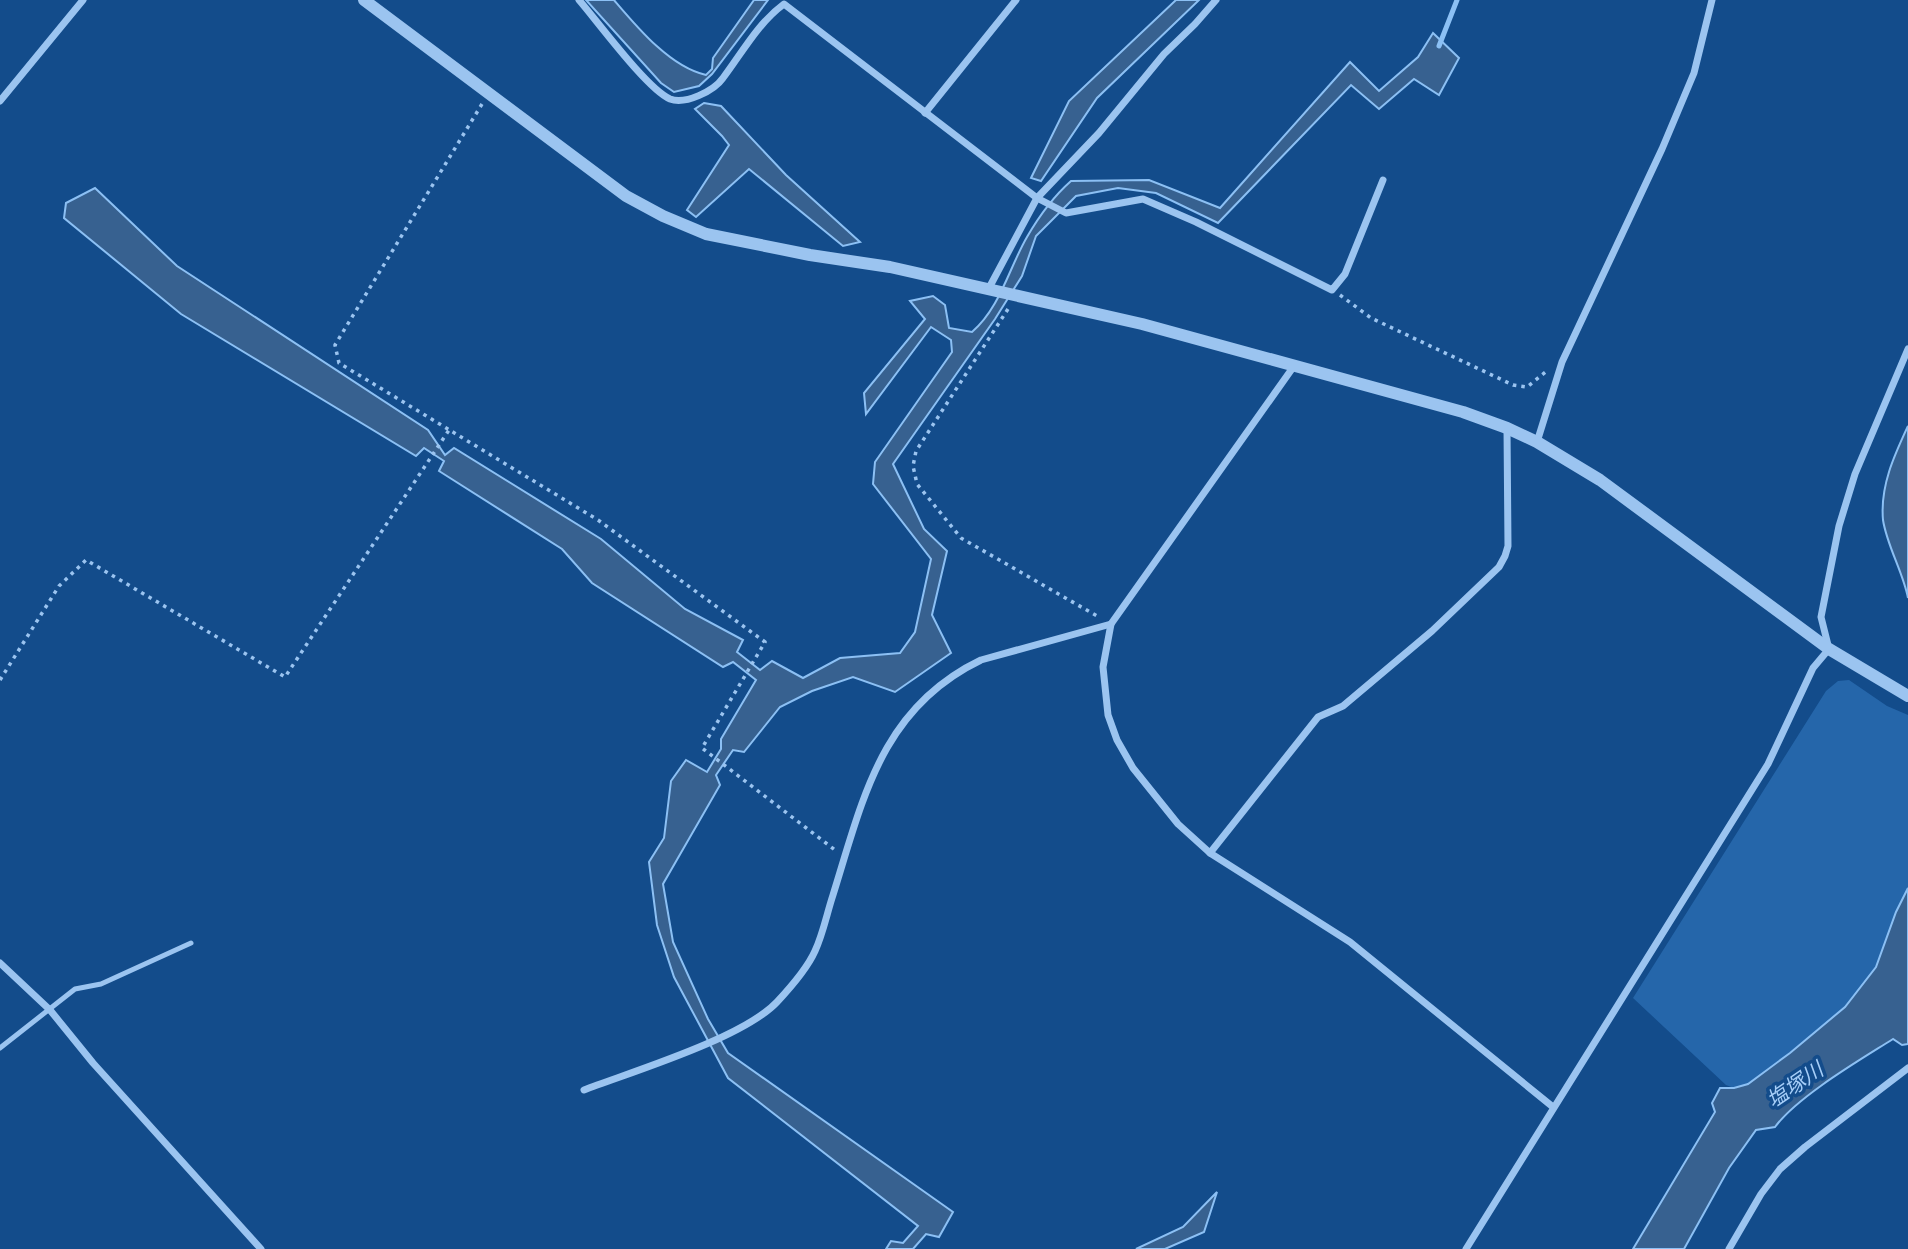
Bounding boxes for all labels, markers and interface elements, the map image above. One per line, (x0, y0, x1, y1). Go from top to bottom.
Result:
water label: 塩塚川 (1762, 1055, 1829, 1113)

